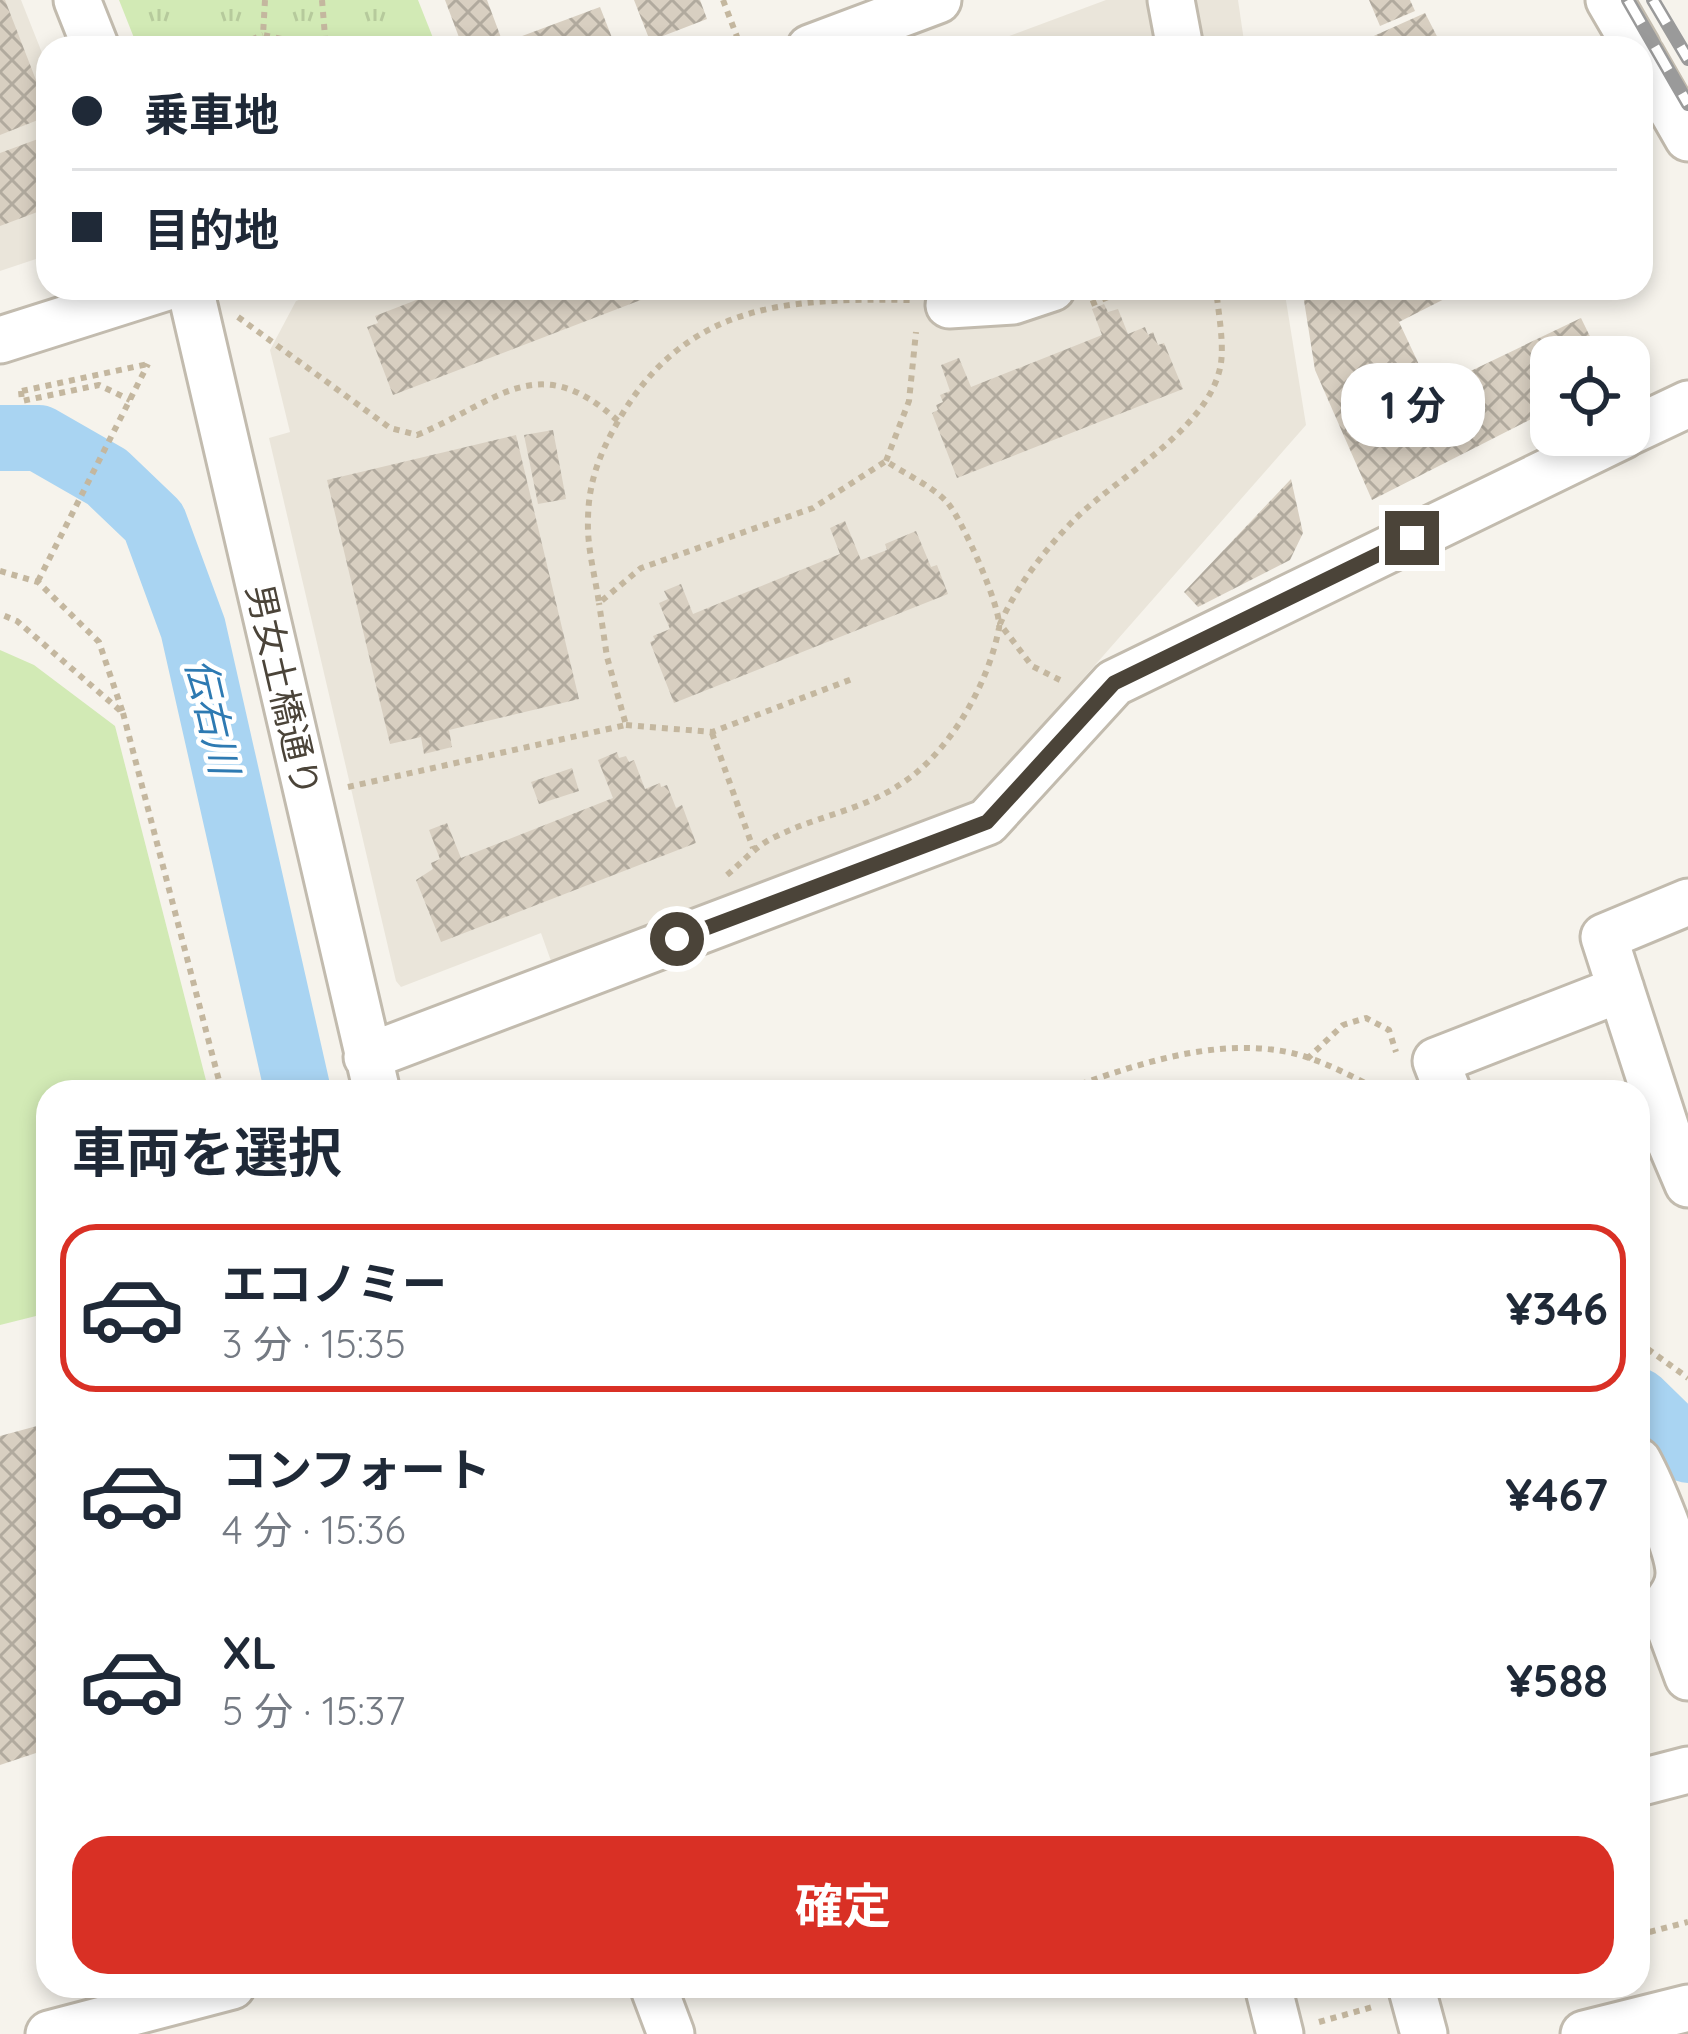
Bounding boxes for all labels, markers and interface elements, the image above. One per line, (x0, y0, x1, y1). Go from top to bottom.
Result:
text: 乗車地 (144, 86, 279, 142)
text: 目的地 (144, 201, 279, 257)
map controls (1530, 336, 1650, 456)
button: locate (1530, 336, 1650, 456)
callout: 1 分 (1340, 364, 1484, 448)
text: 1 分 (1380, 380, 1446, 429)
route end (1385, 511, 1439, 565)
street label: 男女土橋通り (238, 580, 330, 800)
water label: 伝右川 (176, 653, 251, 782)
route start (650, 912, 704, 966)
text: 車両を選択 (72, 1118, 342, 1186)
icon: car (78, 1254, 186, 1362)
text: エコノミー (222, 1255, 447, 1311)
text: ¥346 (1506, 1280, 1608, 1336)
text: 3 分 · 15:35 (222, 1319, 406, 1368)
icon: car (78, 1440, 186, 1548)
text: コンフォート (222, 1441, 491, 1497)
text: ¥467 (1505, 1466, 1608, 1522)
text: 4 分 · 15:36 (222, 1505, 406, 1554)
text: XL (222, 1624, 277, 1680)
icon: car (78, 1626, 186, 1734)
text: ¥588 (1506, 1652, 1608, 1708)
text: 5 分 · 15:37 (222, 1686, 405, 1735)
button: 確定 (72, 1836, 1614, 1974)

